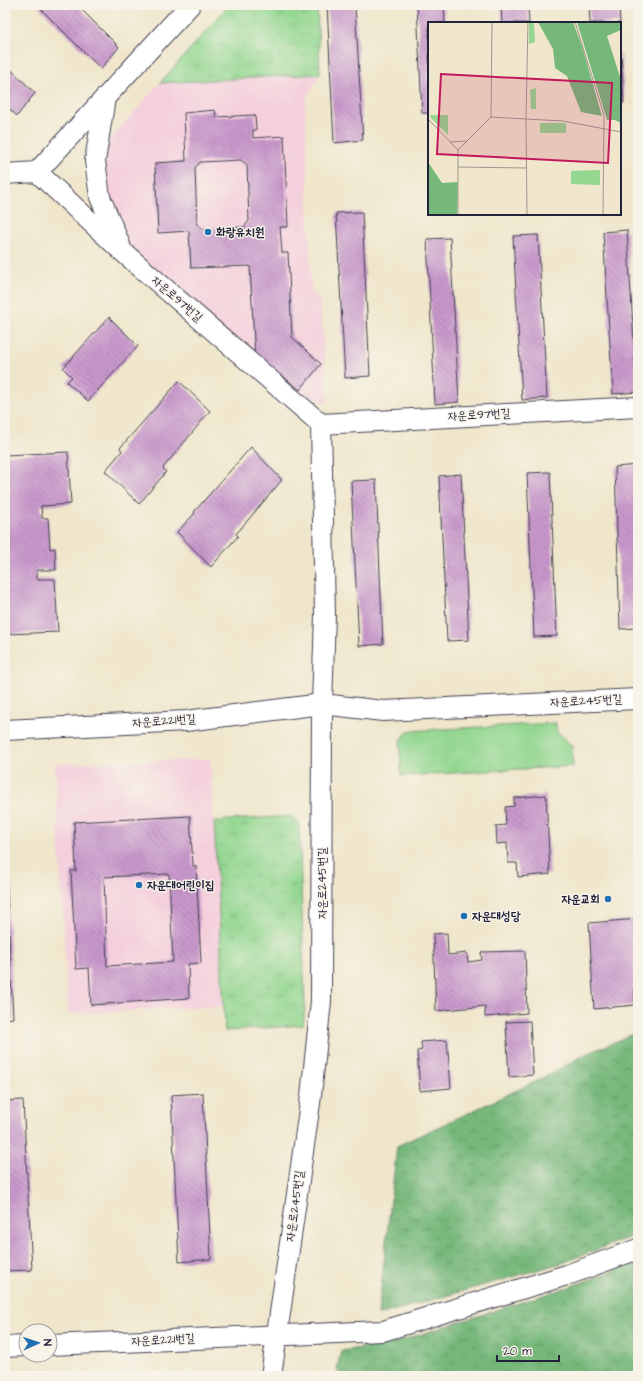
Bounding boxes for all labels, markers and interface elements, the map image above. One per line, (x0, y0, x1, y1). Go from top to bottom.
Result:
inset map (428, 22, 621, 215)
place label: 화랑유치원 (216, 224, 265, 241)
marker: 화랑유치원 (203, 227, 213, 237)
street label: 자운로97번길 (148, 272, 206, 326)
street label: 자운로97번길 (447, 405, 511, 425)
street label: 자운로245번길 (550, 691, 623, 711)
street label: 자운로221번길 (132, 710, 197, 732)
street label: 자운로245번길 (314, 847, 331, 919)
place label: 자운대어린이집 (147, 877, 215, 894)
marker: 자운대어린이집 (134, 880, 144, 890)
place label: 자운교회 (561, 891, 600, 908)
marker: 자운교회 (603, 894, 613, 904)
place label: 자운대성당 (472, 908, 521, 925)
marker: 자운대성당 (459, 911, 469, 921)
street label: 자운로245번길 (282, 1169, 308, 1243)
north arrow (18, 1323, 58, 1363)
street label: 자운로221번길 (131, 1330, 196, 1350)
scale bar (497, 1337, 559, 1363)
text: N (40, 1339, 55, 1346)
text: 20 m (503, 1343, 532, 1360)

